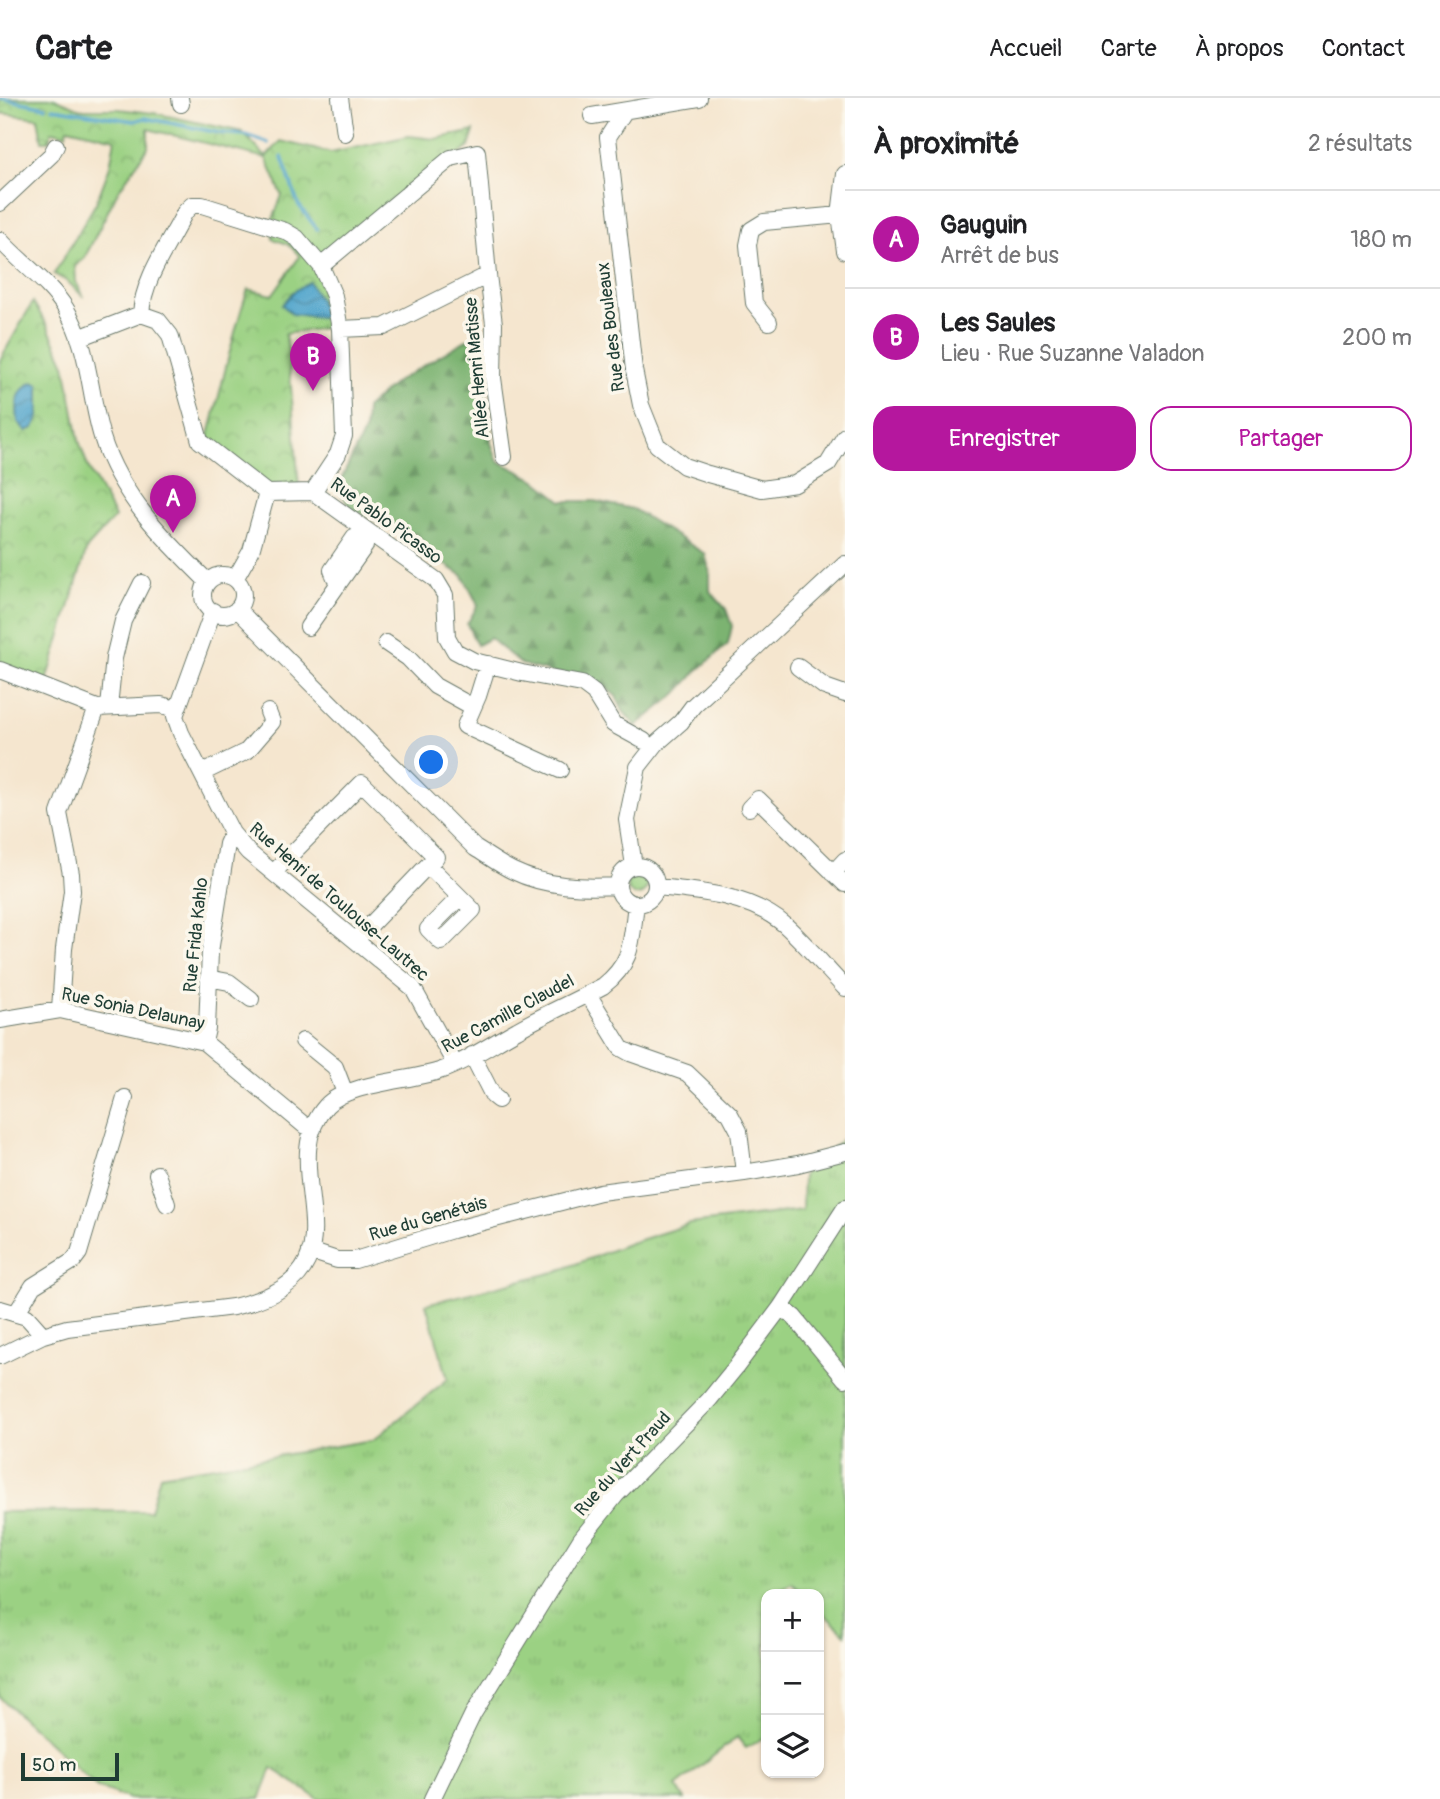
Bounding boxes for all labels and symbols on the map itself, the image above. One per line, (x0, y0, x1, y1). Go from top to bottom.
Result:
street label: Rue des Bouleaux (592, 261, 630, 393)
street label: Allée Henri Matisse (459, 296, 495, 440)
pin: B (290, 333, 336, 391)
street label: Rue Pablo Picasso (325, 473, 447, 570)
pin: A (150, 475, 196, 533)
your location (414, 745, 448, 779)
street label: Rue Henri de Toulouse-Lautrec (244, 818, 434, 986)
street label: Rue Frida Kahlo (179, 876, 214, 994)
street label: Rue Camille Claudel (438, 969, 578, 1059)
street label: Rue Sonia Delaunay (59, 983, 207, 1035)
street label: Rue du Genétais (367, 1191, 489, 1247)
street label: Rue du Vert Praud (570, 1407, 676, 1521)
scale bar (21, 1750, 119, 1782)

